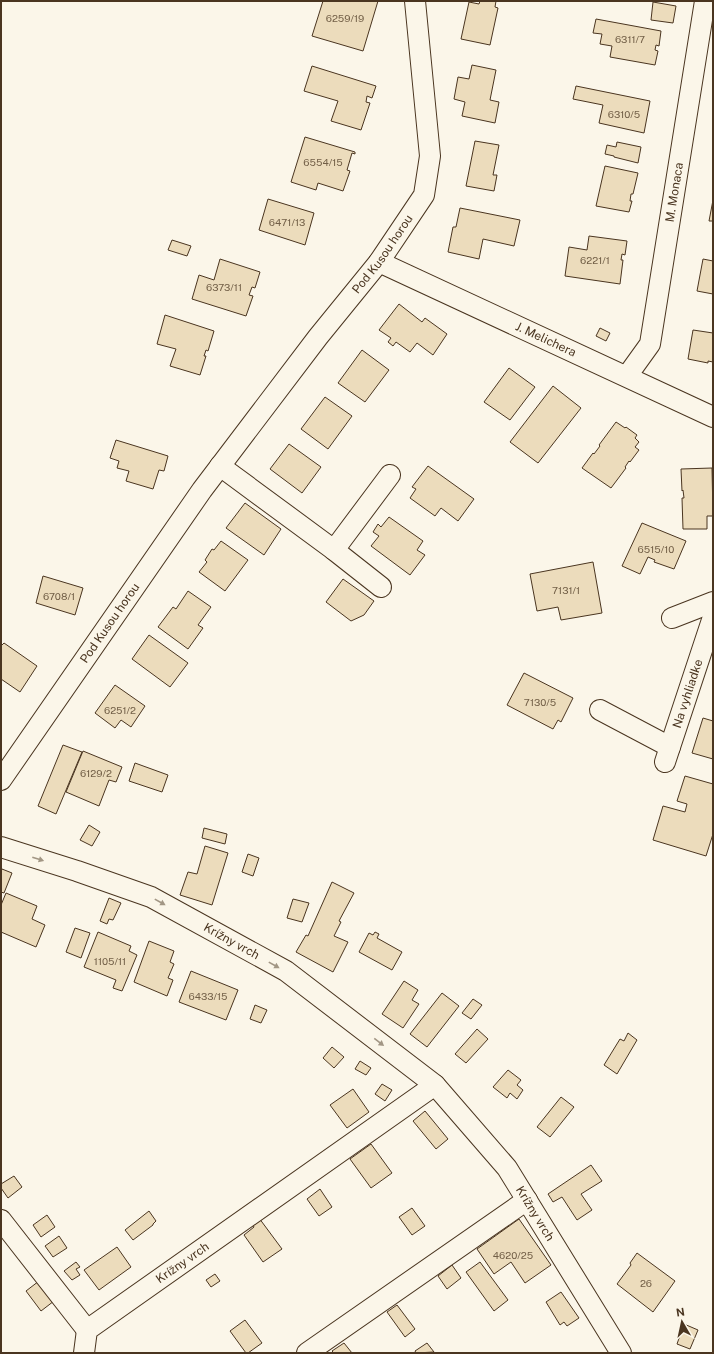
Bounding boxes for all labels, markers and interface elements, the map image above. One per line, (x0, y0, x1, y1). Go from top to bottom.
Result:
house number: 6259/19 (326, 12, 364, 24)
house number: 6311/7 (615, 33, 645, 45)
house number: 6310/5 (608, 108, 640, 120)
house number: 6554/15 (303, 156, 343, 168)
street label: M. Monaca (663, 162, 686, 223)
street label: Pod Kusou horou (349, 212, 416, 296)
house number: 6471/13 (269, 216, 305, 228)
house number: 6221/1 (580, 254, 610, 266)
house number: 6373/11 (206, 281, 242, 293)
street label: J. Melichera (513, 319, 578, 360)
house number: 6515/10 (638, 543, 674, 555)
street label: Pod Kusou horou (77, 580, 142, 666)
house number: 7131/1 (552, 584, 580, 596)
house number: 6708/1 (43, 590, 75, 602)
street label: Na vyhliadke (670, 657, 706, 730)
house number: 7130/5 (524, 696, 556, 708)
house number: 6251/2 (104, 704, 136, 716)
house number: 6129/2 (80, 767, 112, 779)
one-way arrow (32, 856, 44, 862)
one-way arrow (155, 899, 166, 906)
street label: Krížny vrch (201, 920, 262, 962)
house number: 1105/11 (94, 955, 126, 967)
one-way arrow (269, 961, 280, 968)
house number: 6433/15 (188, 990, 228, 1002)
one-way arrow (373, 1038, 384, 1046)
street label: Krížny vrch (513, 1184, 557, 1243)
street label: Krížny vrch (153, 1239, 212, 1286)
house number: 4620/25 (493, 1249, 533, 1261)
house number: 26 (640, 1277, 652, 1289)
north arrow (662, 1302, 702, 1342)
text: N (675, 1306, 686, 1319)

